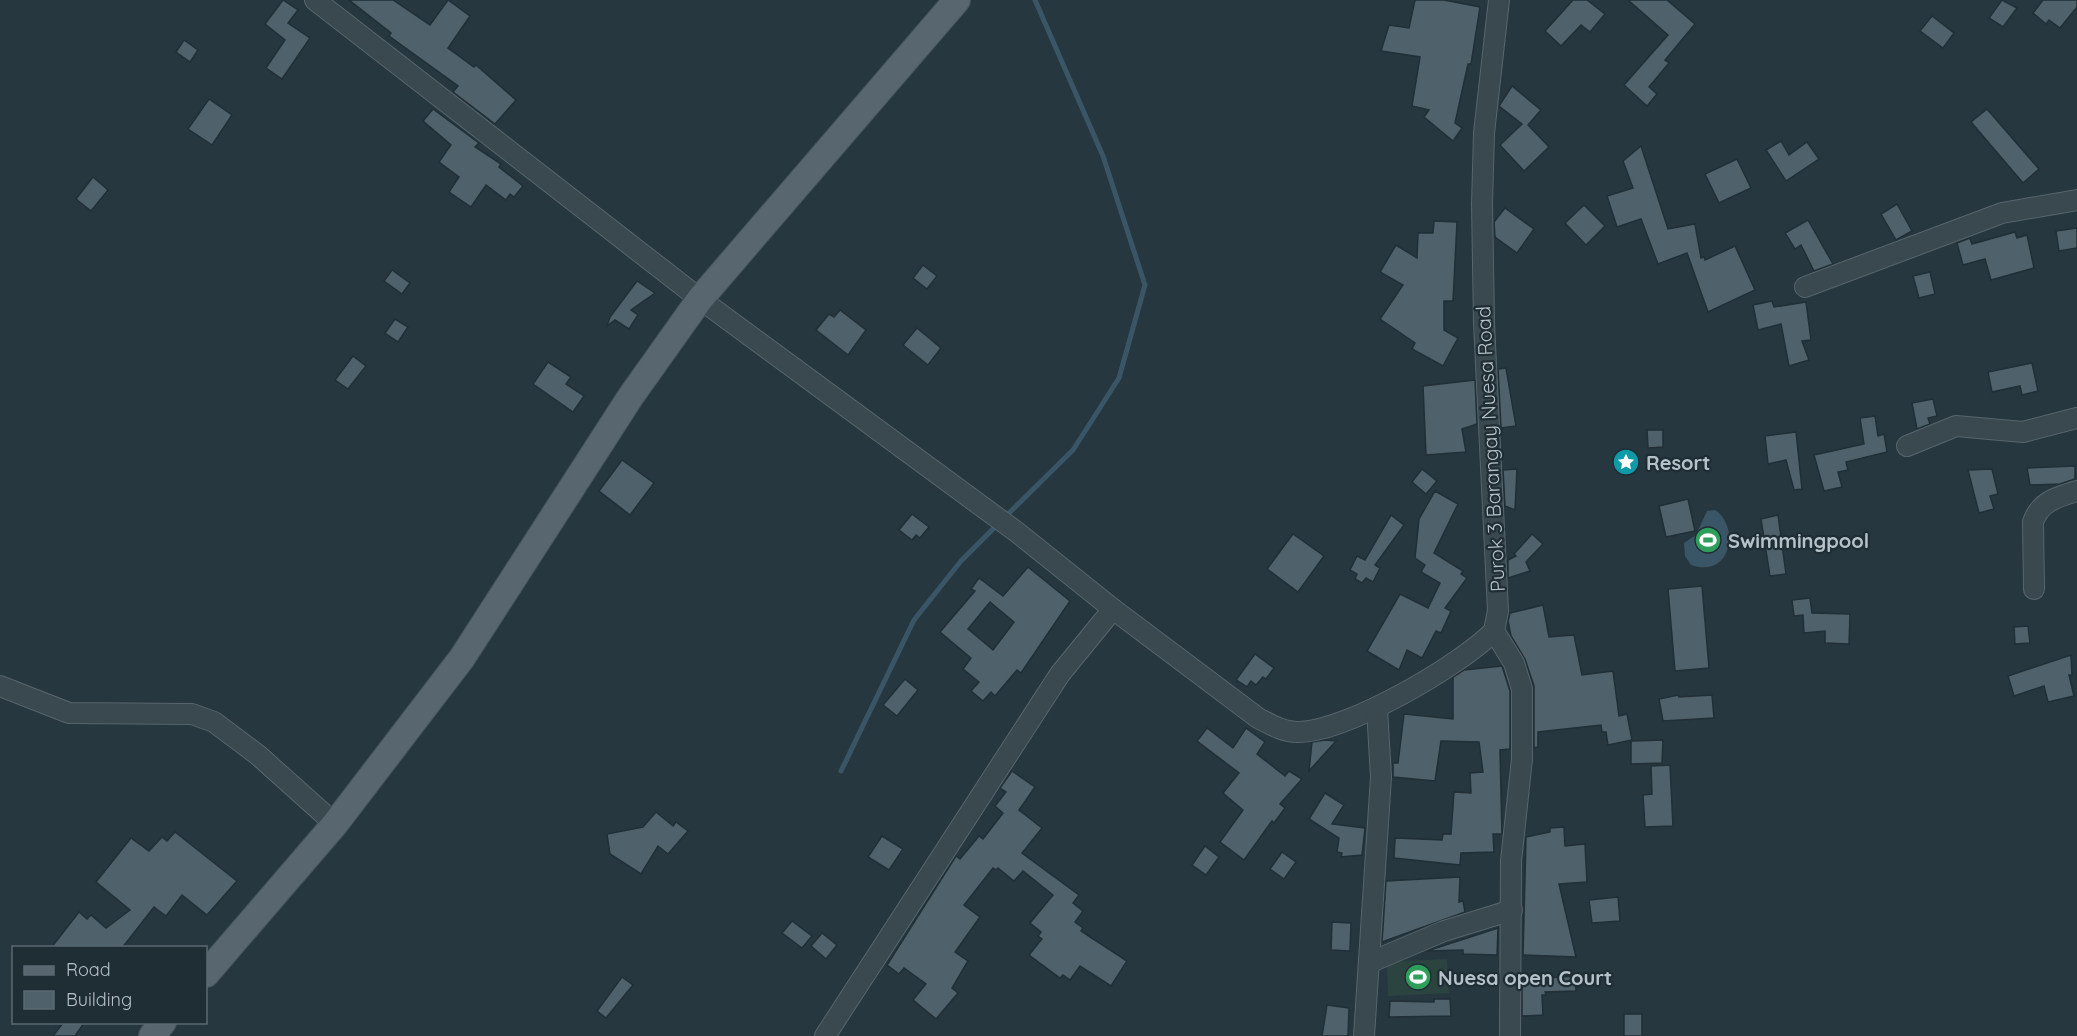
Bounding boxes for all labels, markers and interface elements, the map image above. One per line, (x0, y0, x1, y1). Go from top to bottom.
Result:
street label: Purok 3 Barangay Nuesa Road (1470, 305, 1510, 593)
place icon: Resort (1611, 447, 1641, 477)
place label: Resort (1646, 450, 1710, 475)
sports icon: Swimmingpool (1693, 525, 1723, 555)
place label: Swimmingpool (1728, 528, 1869, 553)
legend (12, 946, 207, 1024)
text: Road (66, 958, 111, 981)
sports icon: Nuesa open Court (1403, 962, 1433, 992)
place label: Nuesa open Court (1438, 965, 1612, 990)
text: Building (66, 988, 132, 1011)

